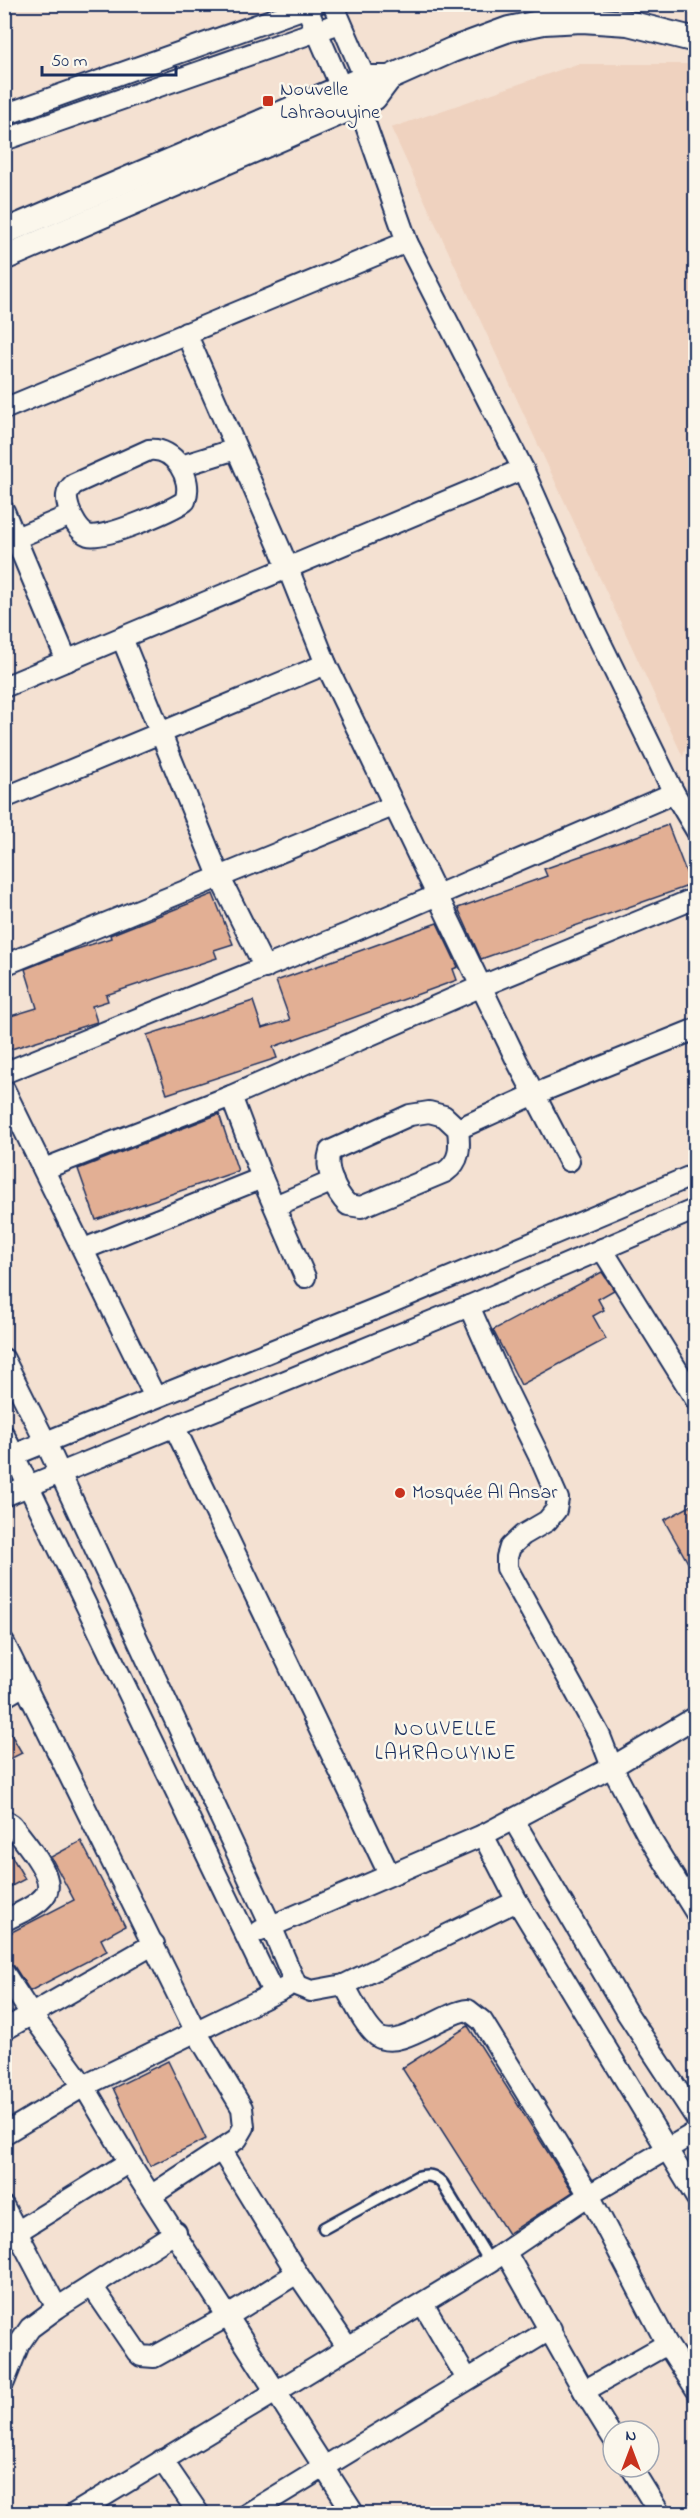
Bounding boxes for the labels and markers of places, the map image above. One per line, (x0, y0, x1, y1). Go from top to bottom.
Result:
place label: Nouvelle Lahraouyine (280, 76, 380, 128)
marker: Nouvelle Lahraouyine (261, 94, 275, 108)
place label: Mosquée Al Ansar (412, 1479, 558, 1508)
marker: Mosquée Al Ansar (393, 1486, 407, 1500)

